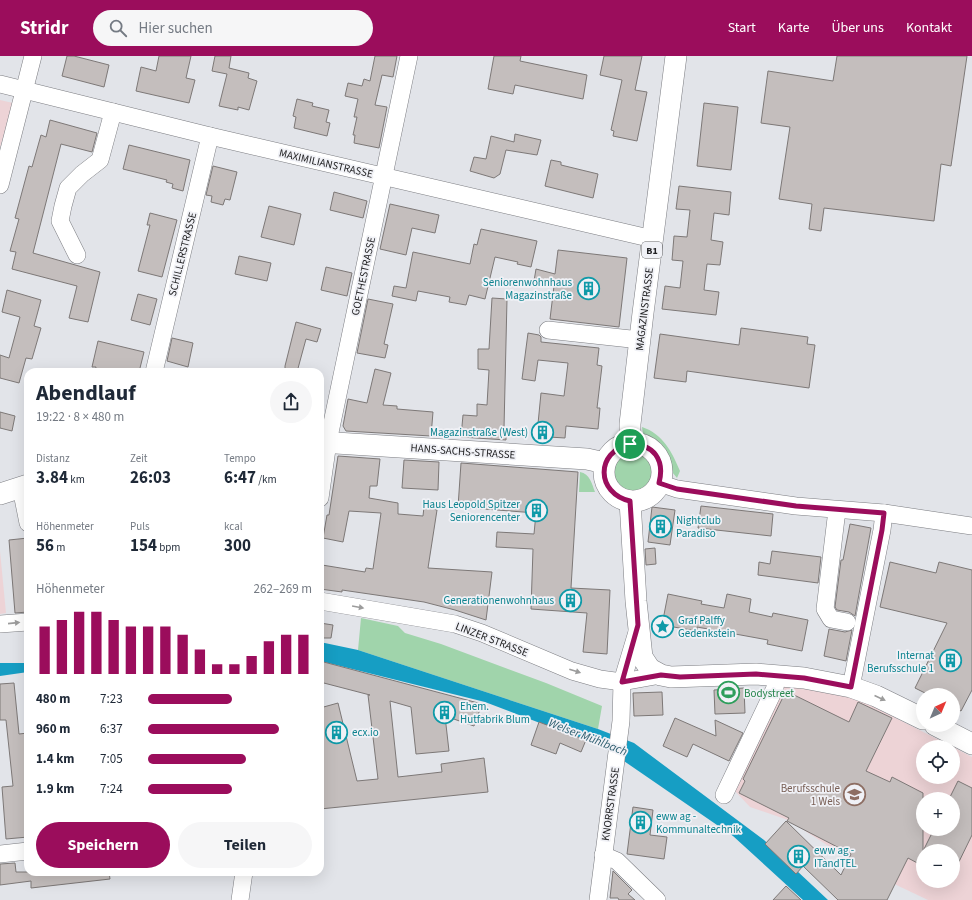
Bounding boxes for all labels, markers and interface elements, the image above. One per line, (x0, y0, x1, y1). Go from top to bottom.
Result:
search box (93, 10, 373, 46)
text: Stridr (20, 15, 69, 42)
icon: search (107, 17, 129, 39)
text: Hier suchen (139, 18, 213, 39)
text: Start (728, 18, 756, 38)
text: Karte (778, 18, 809, 38)
text: Über uns (831, 18, 884, 38)
text: Kontakt (906, 18, 952, 38)
street label: MAXIMILIANSTRASSE (277, 145, 374, 182)
street label: SCHILLERSTRASSE (165, 210, 200, 298)
street label: GOETHESTRASSE (348, 235, 379, 317)
road number: B1 (642, 242, 662, 258)
street label: MAGAZINSTRASSE (632, 266, 657, 351)
place label: Seniorenwohnhaus Magazinstraße (483, 275, 573, 303)
building icon: Seniorenwohnhaus Magazinstraße (575, 275, 601, 301)
text: Abendlauf (36, 377, 136, 409)
button: share (270, 381, 312, 423)
text: 19:22 · 8 × 480 m (36, 408, 124, 426)
building icon: Magazinstraße (West) (530, 419, 556, 445)
place label: Magazinstraße (West) (430, 425, 528, 440)
pin (613, 427, 647, 461)
icon: arrive (619, 433, 641, 455)
street label: HANS-SACHS-STRASSE (410, 440, 516, 463)
text: Distanz (36, 451, 70, 466)
text: Zeit (130, 451, 148, 466)
text: Tempo (224, 451, 256, 466)
text: 3.84 (36, 466, 68, 490)
text: 26:03 (130, 466, 171, 490)
text: 6:47 (224, 466, 256, 490)
text: km (68, 472, 85, 487)
text: /km (256, 472, 277, 487)
place label: Haus Leopold Spitzer Seniorencenter (422, 497, 520, 525)
building icon: Haus Leopold Spitzer Seniorencenter (523, 497, 549, 523)
building icon: Nightclub Paradiso (648, 513, 674, 539)
place label: Nightclub Paradiso (676, 513, 721, 541)
text: Höhenmeter (36, 519, 94, 534)
text: Puls (130, 519, 150, 534)
text: kcal (224, 519, 243, 534)
text: 56 (36, 534, 54, 558)
text: 154 (130, 534, 157, 558)
text: 300 (224, 534, 251, 558)
text: m (54, 540, 65, 555)
text: bpm (157, 540, 180, 555)
text: Höhenmeter (36, 580, 104, 598)
text: 262–269 m (254, 580, 312, 598)
building icon: Generationenwohnhaus (557, 587, 583, 613)
place label: Generationenwohnhaus (444, 593, 554, 608)
one-way arrow (352, 605, 365, 611)
place icon: Graf Palffy Gedenkstein (650, 613, 676, 639)
place label: Graf Palffy Gedenkstein (678, 613, 735, 641)
street label: LINZER STRASSE (453, 619, 530, 660)
one-way arrow (8, 620, 20, 626)
place label: Internat Berufsschule 1 (867, 648, 934, 676)
building icon: Internat Berufsschule 1 (937, 648, 963, 674)
one-way arrow (570, 669, 582, 675)
sports icon: Bodystreet (716, 680, 742, 706)
place label: Bodystreet (744, 686, 794, 701)
north arrow (916, 688, 960, 732)
map controls (916, 688, 960, 888)
text: 480 m (36, 690, 70, 708)
text: 7:23 (100, 690, 123, 708)
one-way arrow (874, 695, 885, 701)
building icon: Ehem. Hutfabrik Blum (432, 699, 458, 725)
place label: Ehem. Hutfabrik Blum (460, 699, 530, 727)
water label: Welser Mühlbach (546, 715, 630, 760)
building icon: ecx.io (324, 719, 350, 745)
text: 960 m (36, 720, 70, 738)
text: 6:37 (100, 720, 123, 738)
place label: ecx.io (352, 725, 379, 740)
button: locate (916, 740, 960, 784)
text: 1.4 km (36, 750, 75, 768)
text: 7:05 (100, 750, 123, 768)
street label: KNORRSTRASSE (598, 766, 623, 842)
text: 1.9 km (36, 780, 75, 798)
text: 7:24 (100, 780, 123, 798)
place label: Berufsschule 1 Wels (781, 781, 841, 809)
school or university icon: Berufsschule 1 Wels (842, 781, 868, 807)
button: + (916, 792, 960, 836)
building icon: eww ag - Kommunaltechnik (628, 809, 654, 835)
place label: eww ag - Kommunaltechnik (656, 809, 742, 837)
button: Speichern (36, 822, 170, 868)
button: Teilen (178, 822, 312, 868)
building icon: eww ag - ITandTEL (786, 843, 812, 869)
place label: eww ag - ITandTEL (814, 843, 857, 871)
button: − (916, 844, 960, 888)

